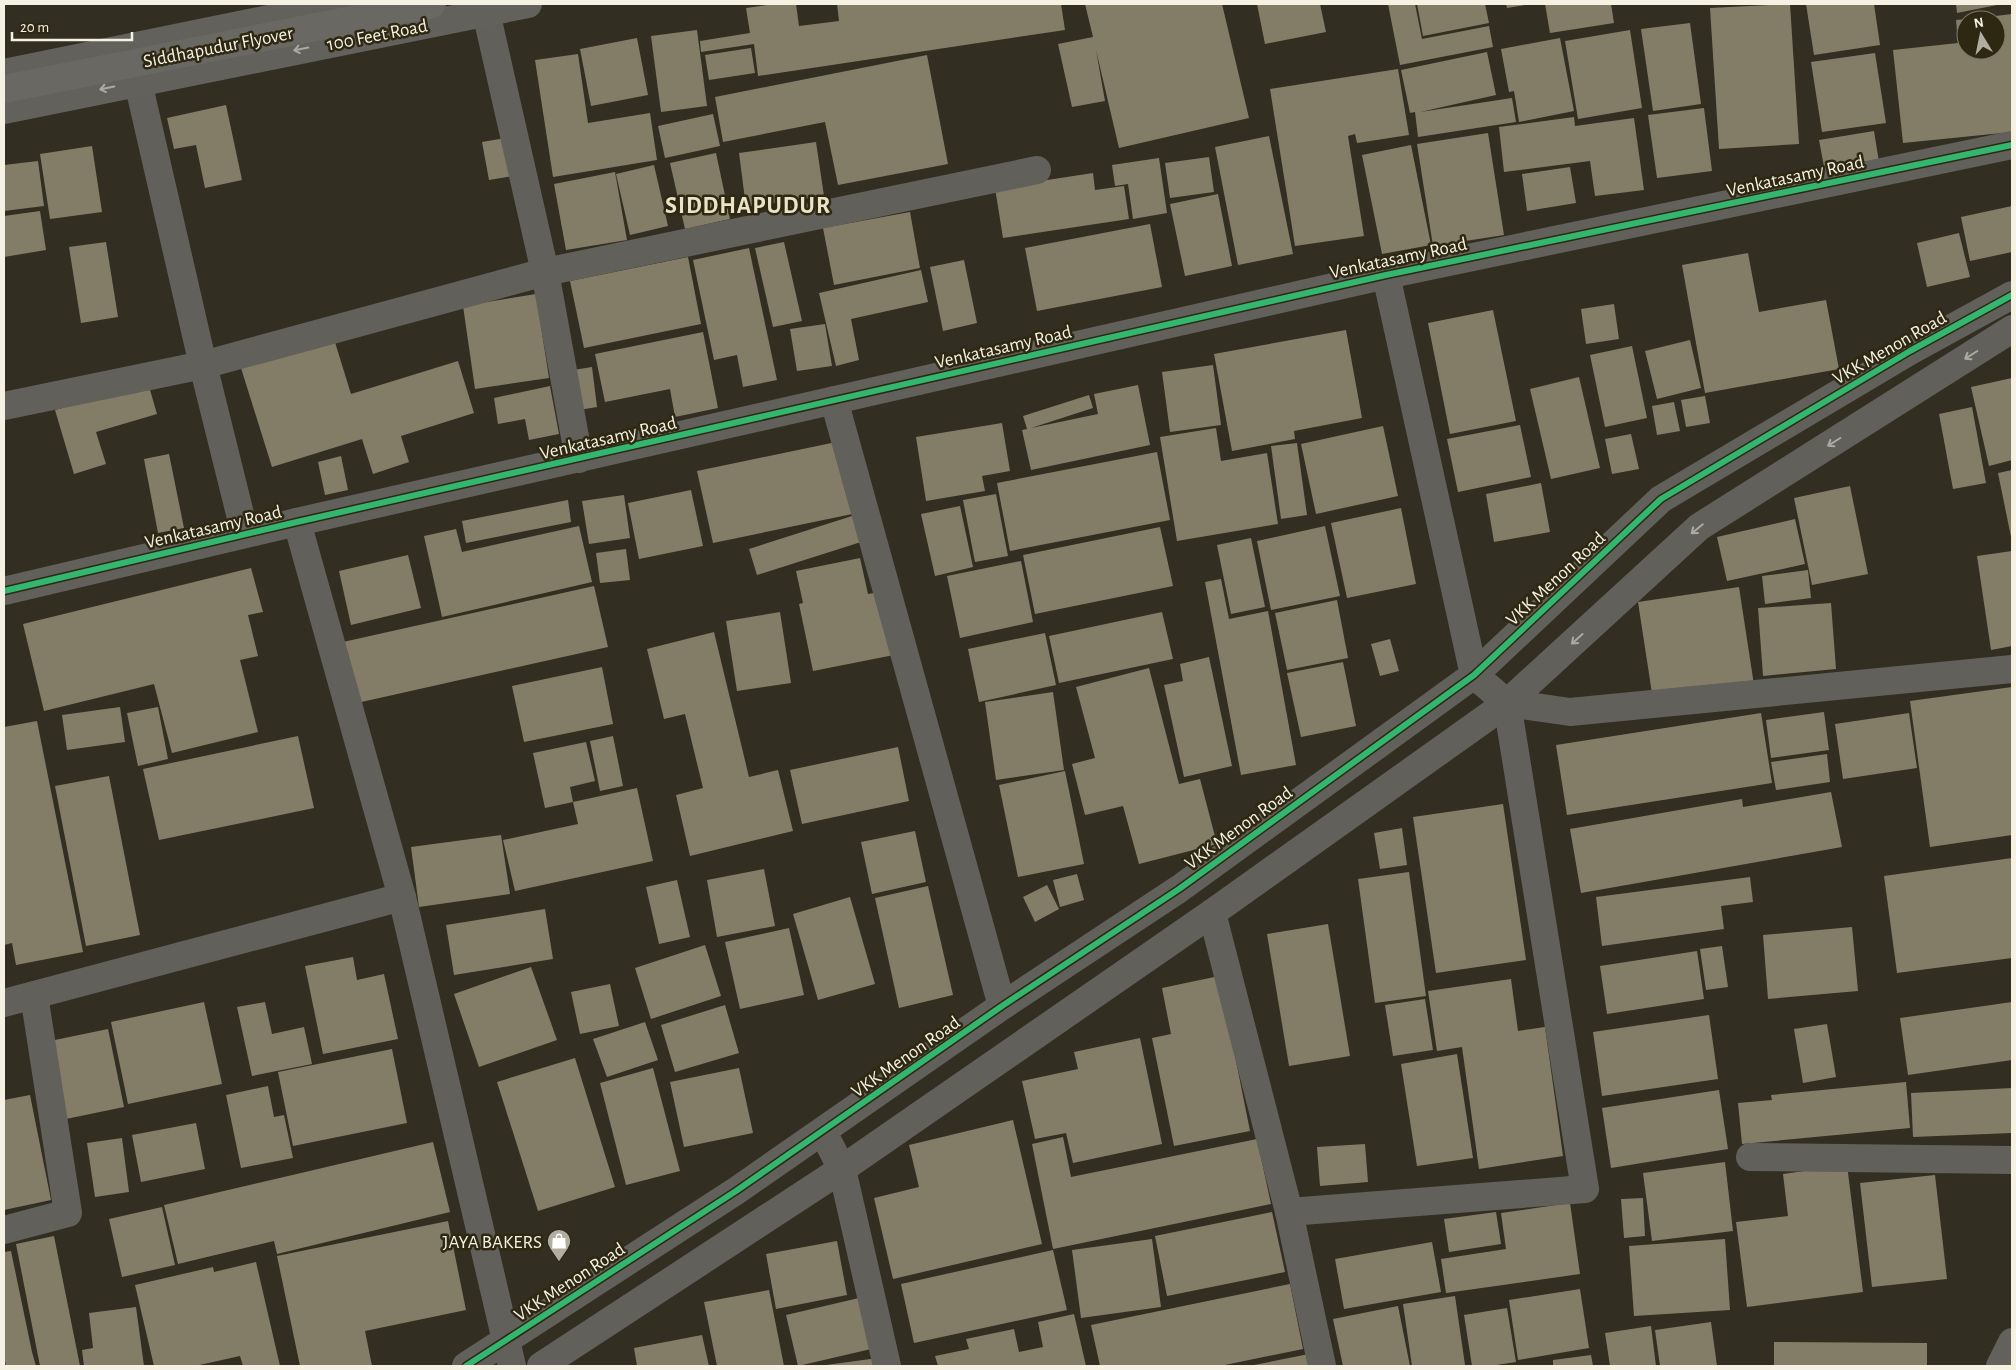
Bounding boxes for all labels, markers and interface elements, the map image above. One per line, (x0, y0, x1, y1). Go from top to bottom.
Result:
scale bar (12, 10, 132, 42)
north arrow (1956, 10, 2006, 60)
text: N (1973, 15, 1985, 31)
street label: 100 Feet Road (326, 16, 429, 55)
text: 20 m (20, 20, 49, 35)
street label: Siddhapudur Flyover (142, 24, 295, 71)
one-way arrow (293, 45, 309, 54)
one-way arrow (99, 84, 115, 93)
street label: Venkatasamy Road (1725, 153, 1866, 200)
district label: SIDDHAPUDUR (665, 194, 831, 218)
street label: Venkatasamy Road (1328, 235, 1469, 282)
street label: VKK Menon Road (1830, 308, 1950, 388)
street label: Venkatasamy Road (933, 322, 1074, 372)
one-way arrow (1964, 349, 1978, 360)
street label: Venkatasamy Road (538, 413, 679, 463)
one-way arrow (1827, 437, 1841, 447)
street label: Venkatasamy Road (143, 502, 284, 552)
one-way arrow (1691, 524, 1704, 535)
street label: VKK Menon Road (1503, 529, 1609, 630)
one-way arrow (1570, 633, 1583, 644)
street label: VKK Menon Road (1182, 783, 1296, 873)
street label: VKK Menon Road (848, 1013, 964, 1102)
shop icon: JAYA BAKERS (546, 1228, 572, 1262)
place label: JAYA BAKERS (443, 1233, 542, 1252)
street label: VKK Menon Road (511, 1239, 629, 1325)

